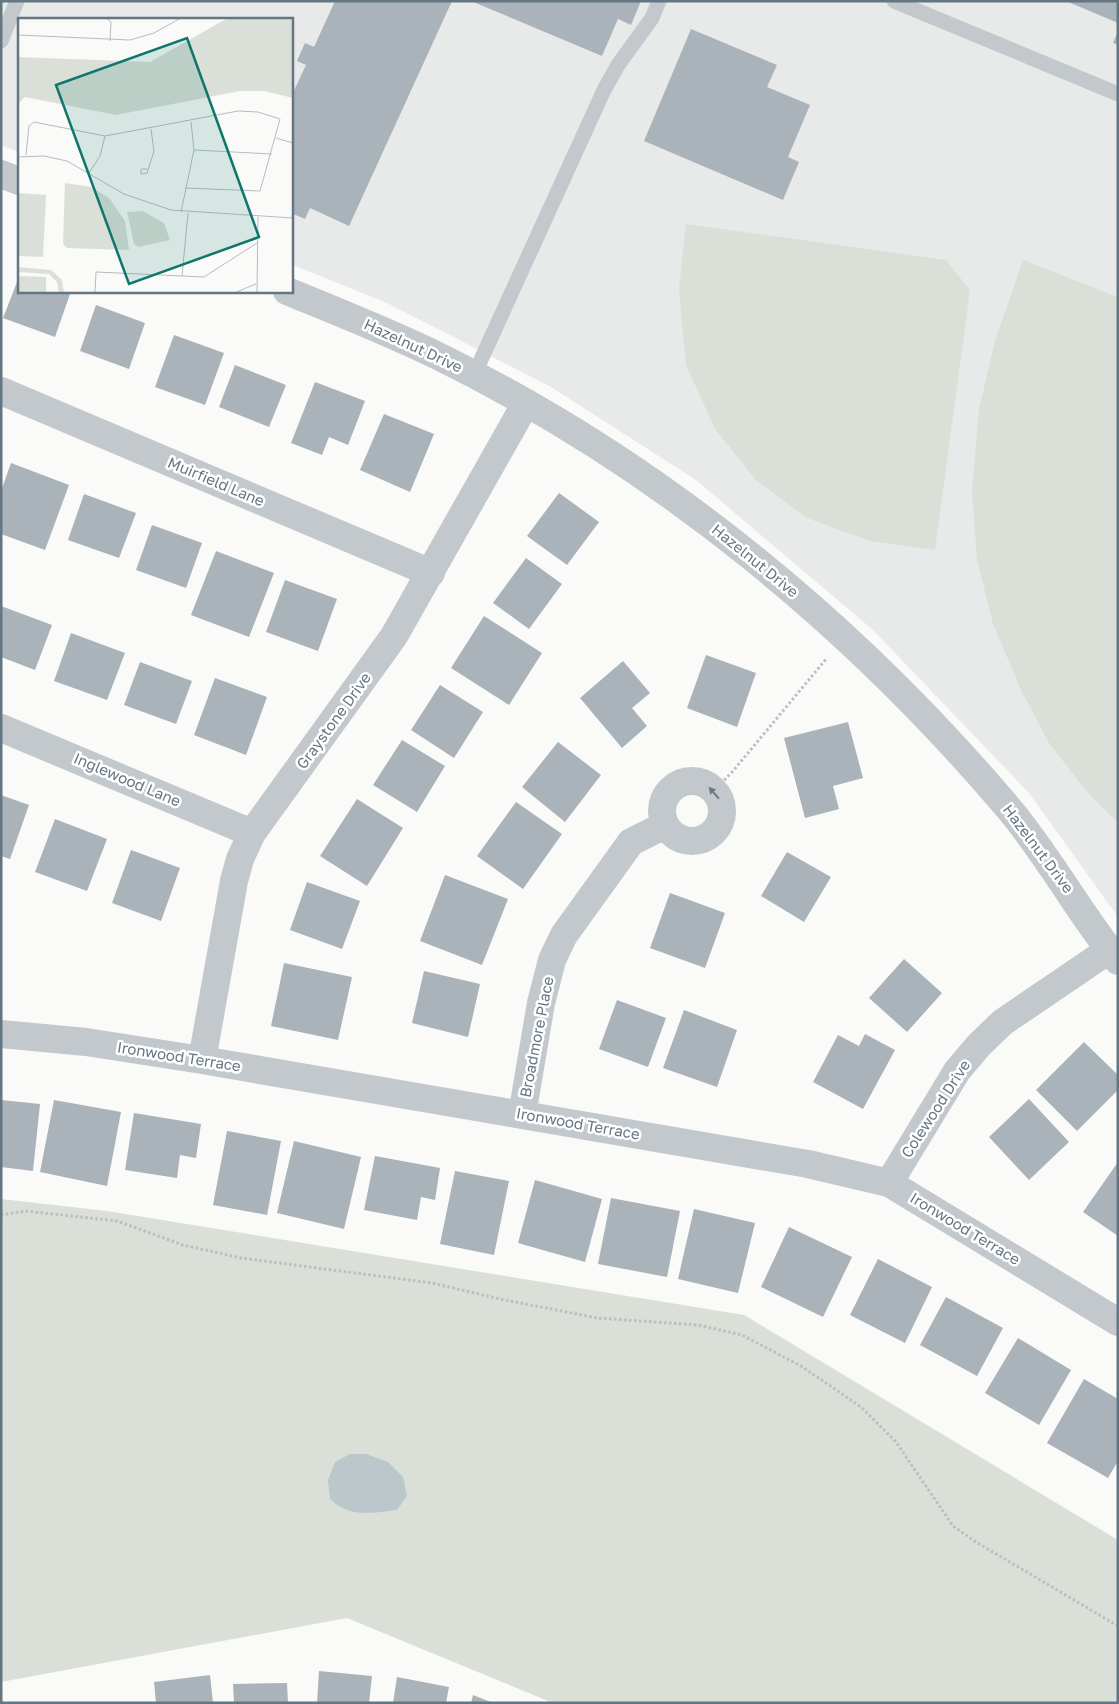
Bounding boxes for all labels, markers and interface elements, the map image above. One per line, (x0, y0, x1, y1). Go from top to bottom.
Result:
inset map (18, 18, 292, 292)
street label: Hazelnut Drive (361, 314, 466, 376)
street label: Muirfield Lane (165, 453, 268, 510)
street label: Hazelnut Drive (709, 520, 803, 601)
street label: Graystone Drive (292, 669, 374, 772)
street label: Inglewood Lane (71, 748, 184, 810)
one-way arrow (708, 787, 719, 800)
street label: Hazelnut Drive (1000, 801, 1078, 896)
street label: Broadmore Place (515, 975, 557, 1099)
street label: Ironwood Terrace (116, 1037, 243, 1075)
street label: Colewood Drive (897, 1056, 974, 1161)
street label: Ironwood Terrace (515, 1103, 642, 1143)
street label: Ironwood Terrace (907, 1188, 1024, 1268)

